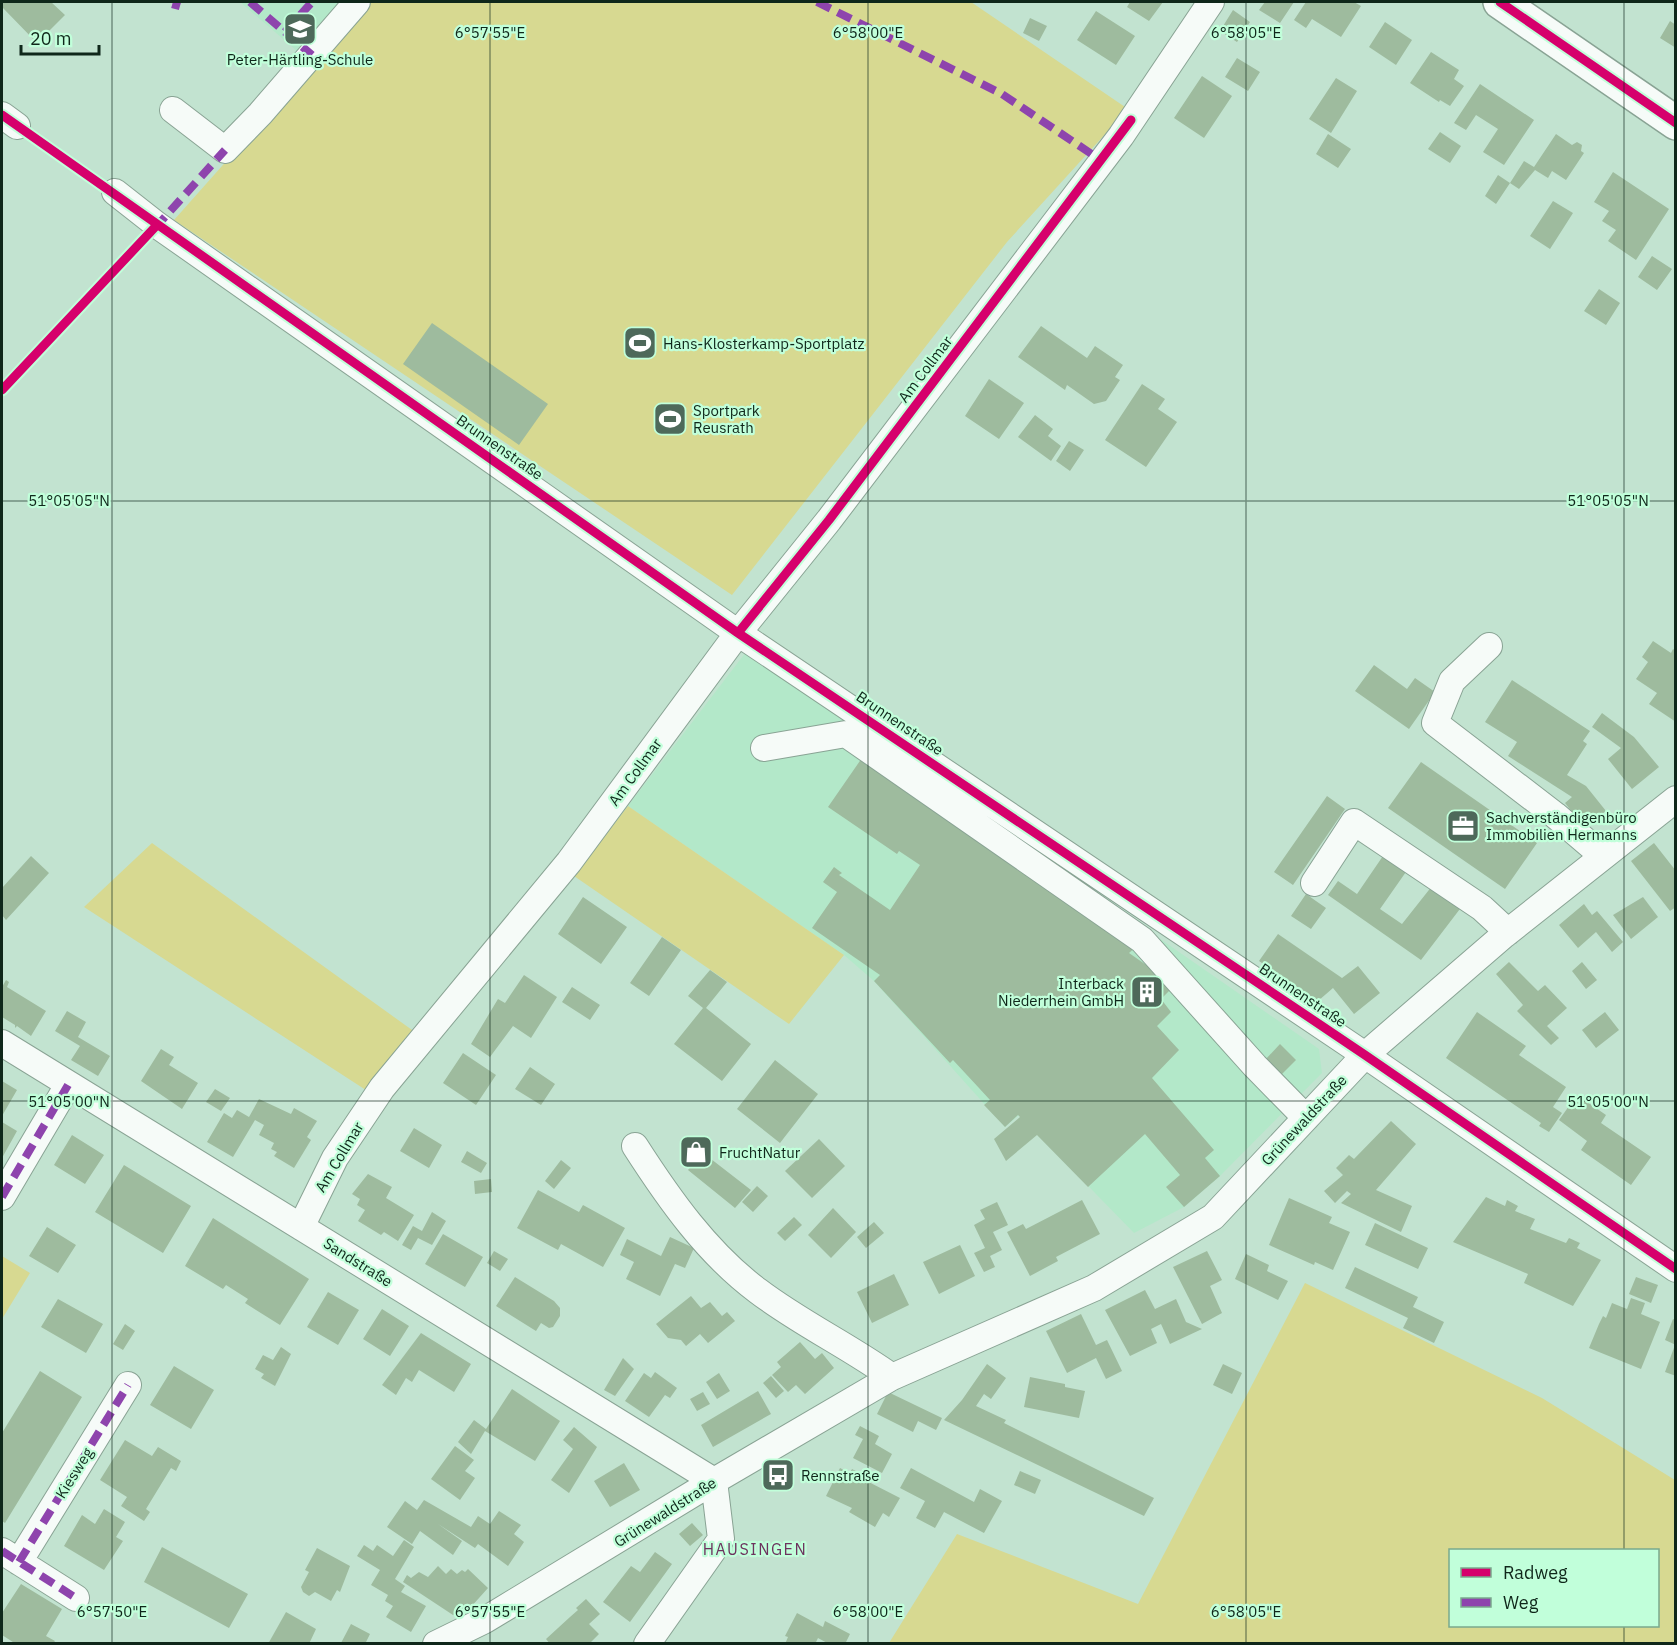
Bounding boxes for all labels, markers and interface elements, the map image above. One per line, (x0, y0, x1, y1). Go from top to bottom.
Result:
school or university icon: Peter-Härtling-Schule (282, 11, 318, 47)
scale bar (21, 18, 99, 56)
text: 6°57'55"E (455, 23, 525, 42)
text: 6°58'00"E (833, 23, 903, 42)
text: 6°58'05"E (1211, 23, 1281, 42)
text: 20 m (30, 27, 72, 50)
place label: Peter-Härtling-Schule (227, 50, 373, 69)
sports icon: Hans-Klosterkamp-Sportplatz (622, 325, 658, 361)
street label: Am Collmar (894, 331, 957, 406)
place label: Hans-Klosterkamp-Sportplatz (663, 334, 865, 353)
sports icon: Sportpark Reusrath (652, 401, 688, 437)
place label: Sportpark Reusrath (693, 401, 760, 437)
street label: Brunnenstraße (453, 410, 547, 484)
text: 51°05'05"N (28, 491, 110, 510)
text: 51°05'05"N (1567, 491, 1649, 510)
street label: Brunnenstraße (853, 687, 947, 759)
street label: Am Collmar (604, 734, 666, 809)
office icon: Sachverständigenbüro Immobilien Hermanns (1445, 808, 1481, 844)
place label: Sachverständigenbüro Immobilien Hermanns (1486, 808, 1637, 844)
street label: Brunnenstraße (1256, 959, 1350, 1031)
place label: Interback Niederrhein GmbH (998, 974, 1124, 1010)
building icon: Interback Niederrhein GmbH (1129, 974, 1165, 1010)
street label: Grünewaldstraße (1257, 1071, 1351, 1169)
text: 51°05'00"N (28, 1092, 110, 1111)
text: 51°05'00"N (1567, 1092, 1649, 1111)
street label: Am Collmar (311, 1118, 368, 1196)
shop icon: FruchtNatur (678, 1134, 714, 1170)
place label: FruchtNatur (719, 1143, 801, 1162)
street label: Sandstraße (320, 1233, 396, 1291)
street label: Kiesweg (51, 1444, 97, 1502)
bus stop icon: Rennstraße (760, 1457, 796, 1493)
place label: Rennstraße (801, 1466, 879, 1485)
street label: Grünewaldstraße (610, 1473, 720, 1551)
district label: HAUSINGEN (703, 1539, 807, 1559)
legend (1449, 1549, 1659, 1627)
text: Radweg (1503, 1561, 1568, 1584)
text: Weg (1503, 1591, 1539, 1614)
text: 6°57'50"E (77, 1602, 147, 1621)
text: 6°57'55"E (455, 1602, 525, 1621)
text: 6°58'00"E (833, 1602, 903, 1621)
text: 6°58'05"E (1211, 1602, 1281, 1621)

